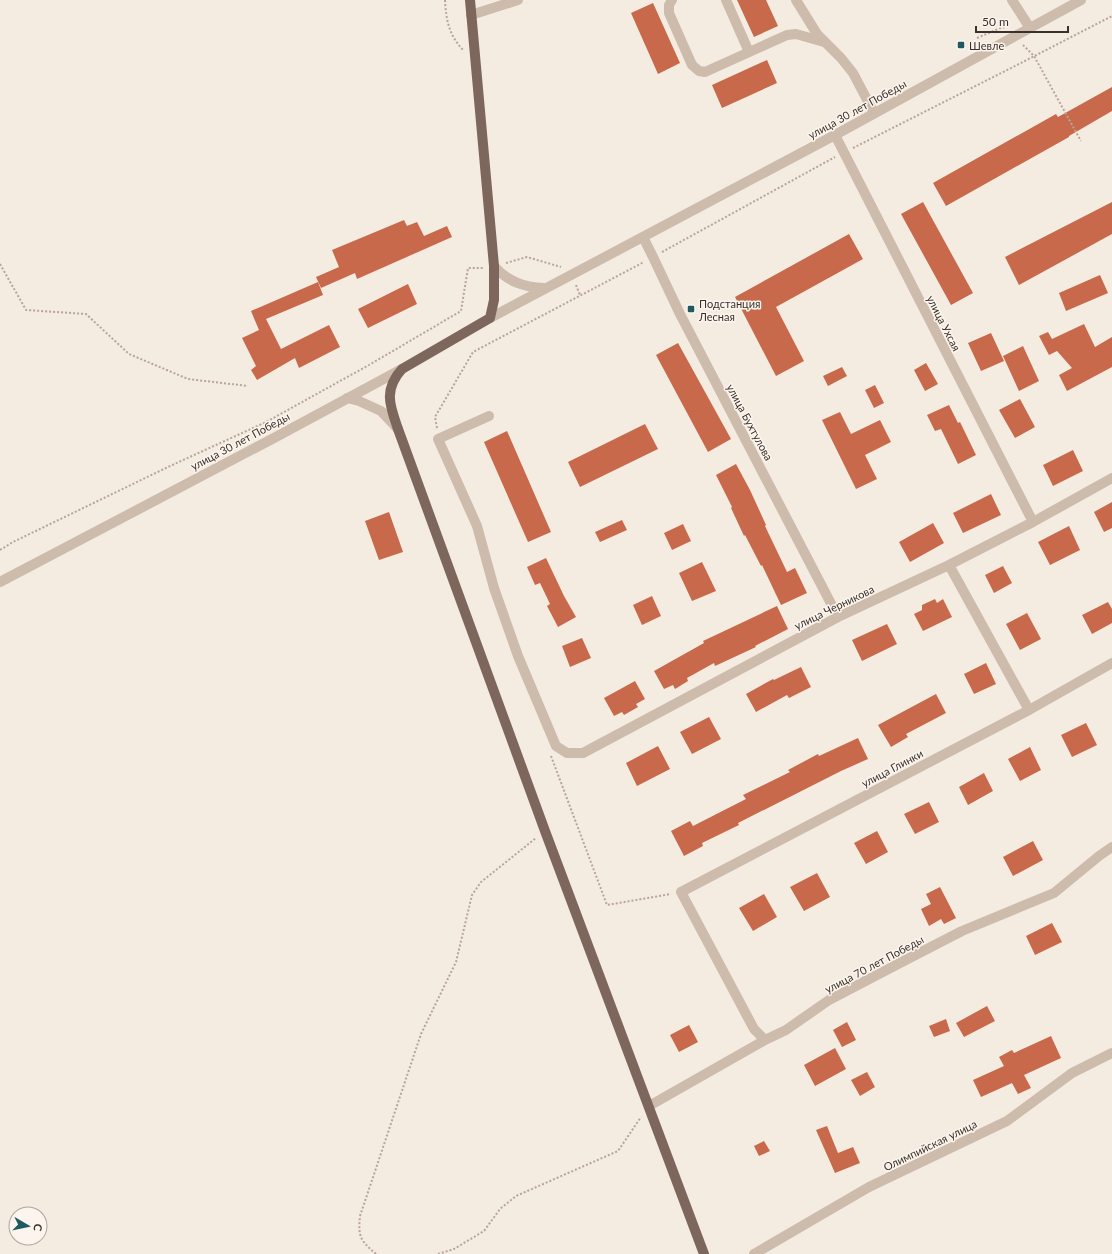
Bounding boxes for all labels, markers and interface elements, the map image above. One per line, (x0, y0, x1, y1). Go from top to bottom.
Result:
scale bar (976, 8, 1068, 34)
text: 50 m (982, 14, 1009, 29)
place label: Шевле (969, 39, 1004, 52)
marker: Шевле (956, 40, 966, 50)
street label: улица 30 лет Победы (806, 77, 908, 141)
street label: улица Ухсая (924, 293, 964, 353)
place label: Подстанция Лесная (698, 297, 760, 323)
marker: Подстанция Лесная (686, 304, 696, 314)
street label: улица Бухтулова (724, 381, 776, 463)
street label: улица 30 лет Победы (188, 409, 292, 473)
street label: улица Черникова (792, 582, 876, 632)
street label: улица Глинки (859, 746, 925, 790)
street label: улица 70 лет Победы (822, 932, 926, 996)
street label: Олимпийская улица (881, 1117, 979, 1173)
north arrow (8, 1206, 48, 1246)
text: С (31, 1223, 45, 1233)

